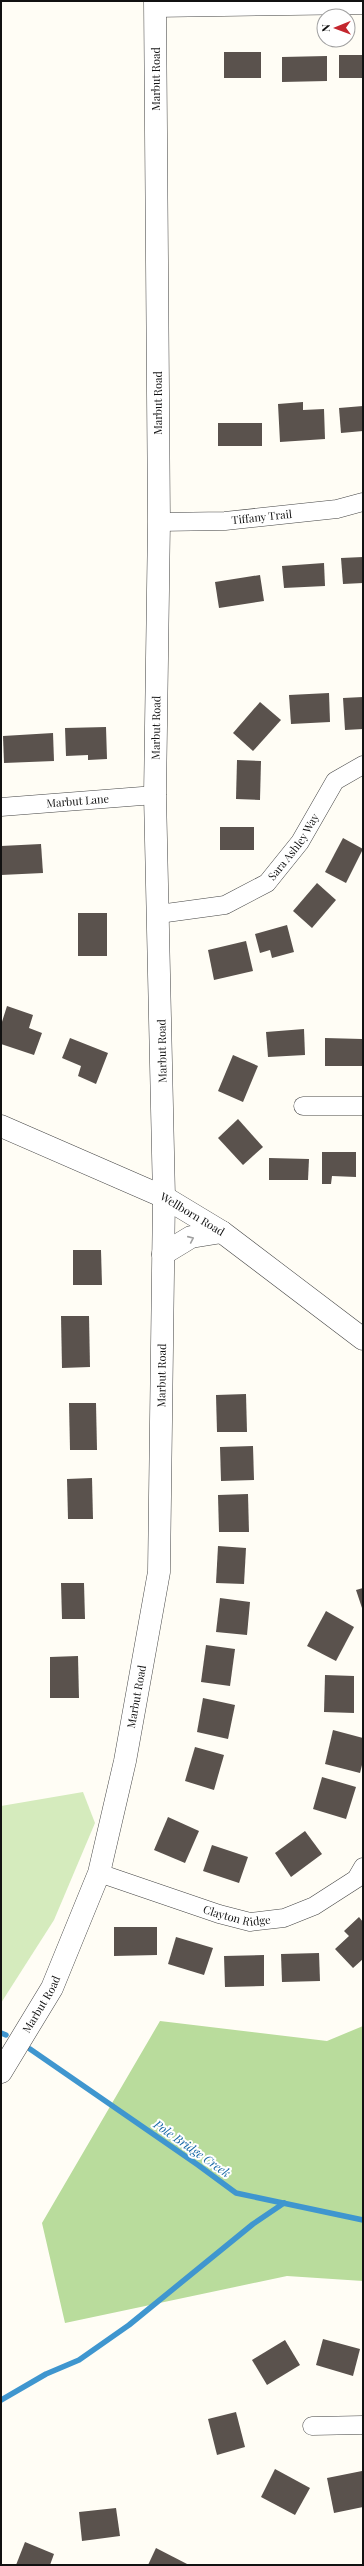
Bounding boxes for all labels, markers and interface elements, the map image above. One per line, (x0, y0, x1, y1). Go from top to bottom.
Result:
north arrow (316, 8, 356, 48)
text: N (318, 24, 333, 32)
street label: Marbut Road (148, 47, 163, 111)
street label: Marbut Road (150, 371, 165, 435)
street label: Tiffany Trail (231, 506, 293, 527)
street label: Marbut Road (148, 695, 163, 760)
street label: Marbut Lane (46, 791, 110, 810)
street label: Sara Ashley Way (264, 810, 322, 883)
street label: Marbut Road (153, 1018, 170, 1083)
street label: Wellborn Road (157, 1188, 228, 1239)
one-way arrow (187, 1235, 194, 1243)
street label: Marbut Road (153, 1343, 169, 1408)
street label: Marbut Road (123, 1663, 149, 1729)
street label: Clayton Ridge (201, 1901, 272, 1929)
street label: Marbut Road (19, 1973, 63, 2035)
water label: Pole Bridge Creek (150, 2115, 234, 2181)

